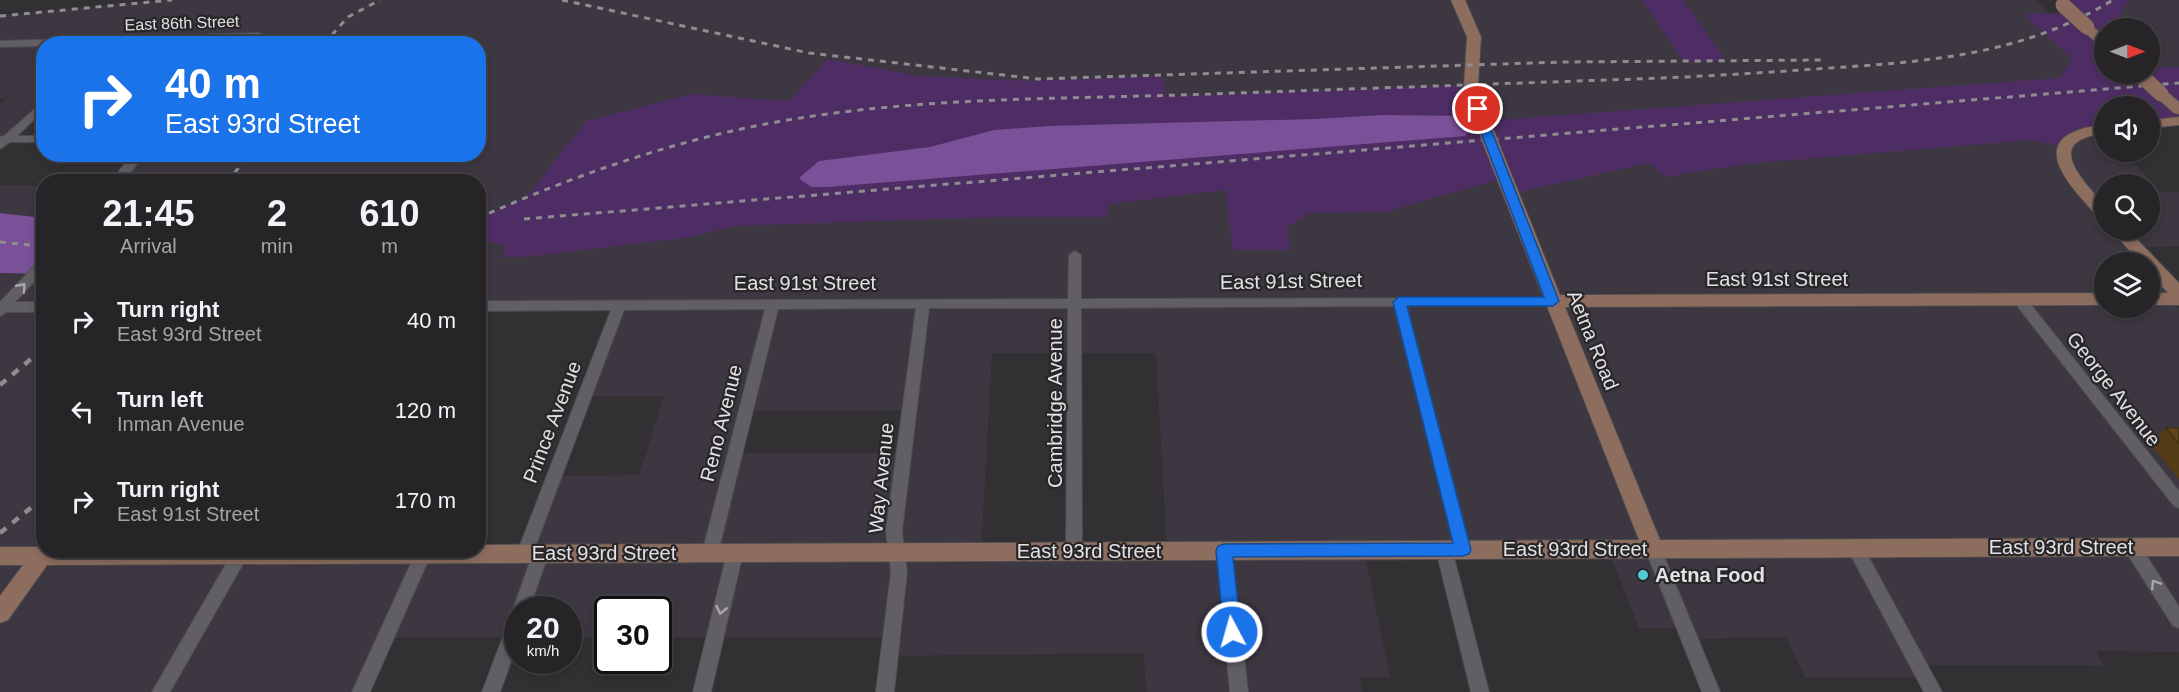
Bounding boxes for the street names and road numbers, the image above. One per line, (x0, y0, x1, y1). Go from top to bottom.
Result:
street label: East 86th Street (124, 12, 240, 33)
street label: East 91st Street (1706, 268, 1849, 290)
street label: East 91st Street (1220, 269, 1363, 293)
street label: East 91st Street (734, 272, 877, 294)
street label: Aetna Road (1563, 287, 1623, 393)
street label: Cambridge Avenue (1044, 318, 1066, 488)
street label: George Avenue (2063, 328, 2165, 450)
street label: Prince Avenue (519, 358, 585, 486)
street label: Reno Avenue (696, 362, 746, 484)
street label: Way Avenue (864, 422, 898, 534)
street label: East 93rd Street (1989, 536, 2134, 558)
street label: East 93rd Street (1503, 538, 1648, 560)
street label: East 93rd Street (1017, 540, 1162, 562)
street label: East 93rd Street (532, 542, 677, 564)

